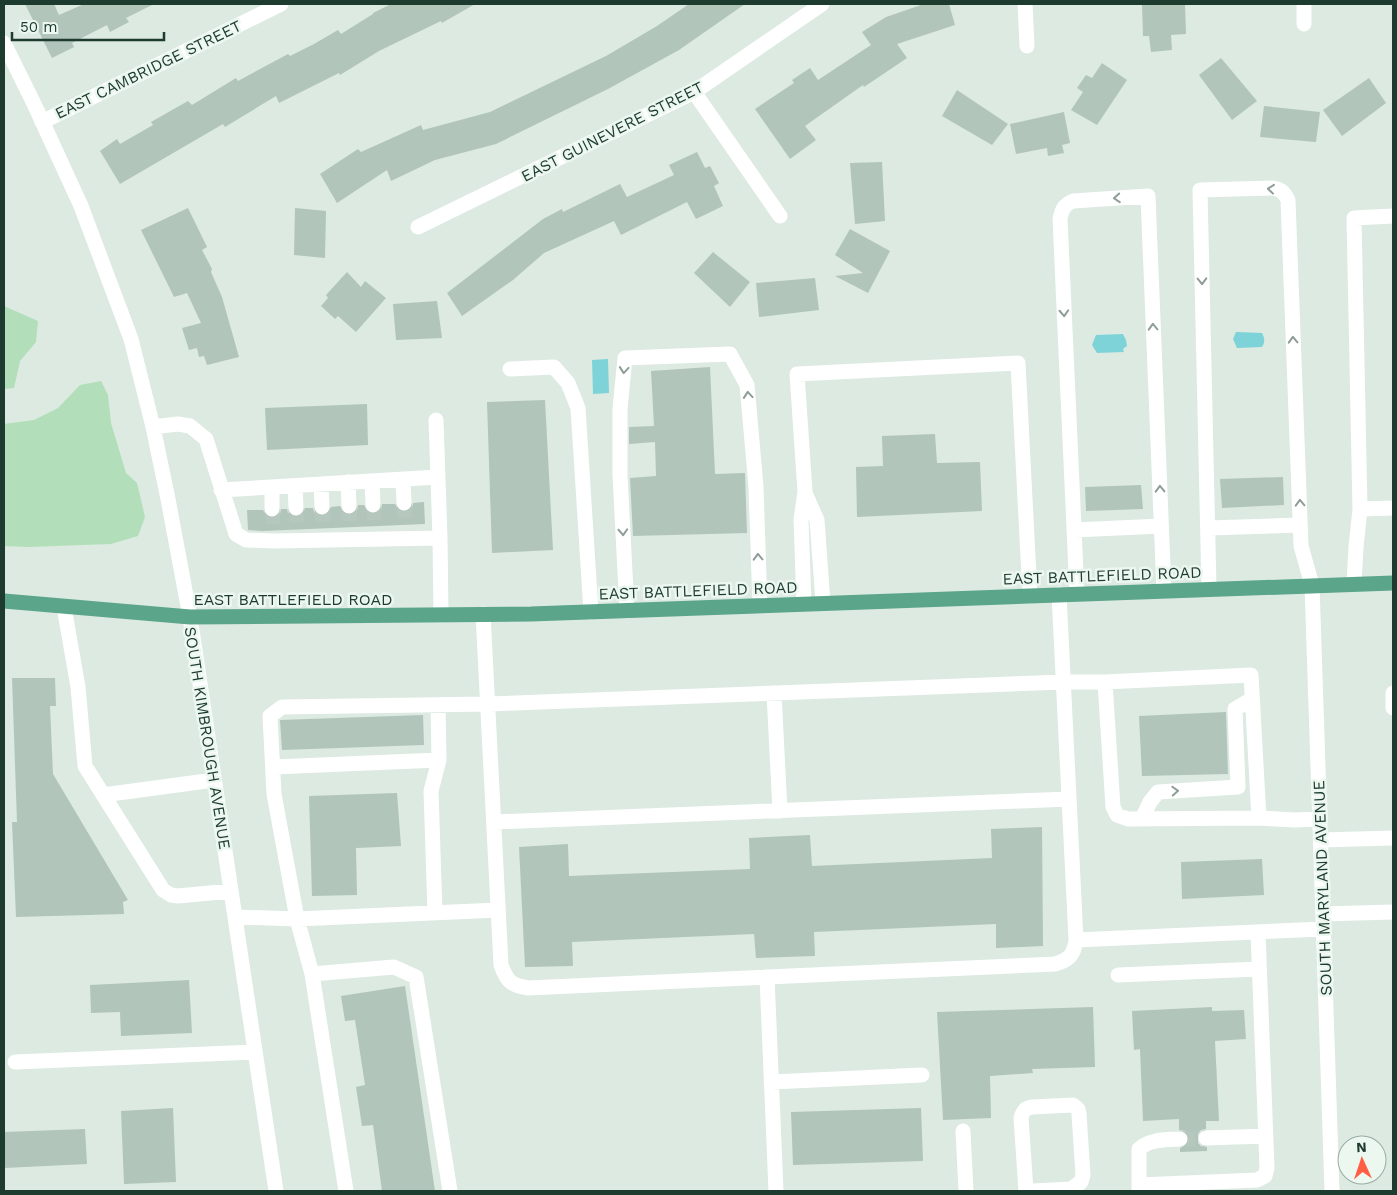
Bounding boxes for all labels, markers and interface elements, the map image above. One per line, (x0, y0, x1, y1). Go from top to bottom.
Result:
scale bar (12, 10, 165, 42)
street label: EAST CAMBRIDGE STREET (52, 16, 245, 123)
text: 50 m (20, 18, 57, 36)
street label: EAST GUINEVERE STREET (518, 77, 707, 186)
one-way arrow (1267, 183, 1275, 194)
one-way arrow (1113, 192, 1121, 203)
one-way arrow (1197, 278, 1208, 286)
one-way arrow (1059, 309, 1070, 317)
one-way arrow (1148, 323, 1159, 331)
one-way arrow (1288, 336, 1298, 344)
one-way arrow (618, 366, 629, 374)
one-way arrow (743, 391, 754, 399)
one-way arrow (1154, 485, 1165, 493)
one-way arrow (1294, 498, 1305, 506)
one-way arrow (618, 528, 628, 536)
one-way arrow (753, 553, 763, 560)
street label: EAST BATTLEFIELD ROAD (1002, 563, 1202, 588)
street label: EAST BATTLEFIELD ROAD (598, 578, 798, 603)
street label: EAST BATTLEFIELD ROAD (193, 590, 393, 609)
street label: SOUTH KIMBROUGH AVENUE (181, 625, 235, 851)
street label: SOUTH MARYLAND AVENUE (1309, 780, 1336, 996)
one-way arrow (1171, 785, 1179, 796)
north arrow (1337, 1135, 1387, 1185)
text: N (1356, 1139, 1367, 1155)

